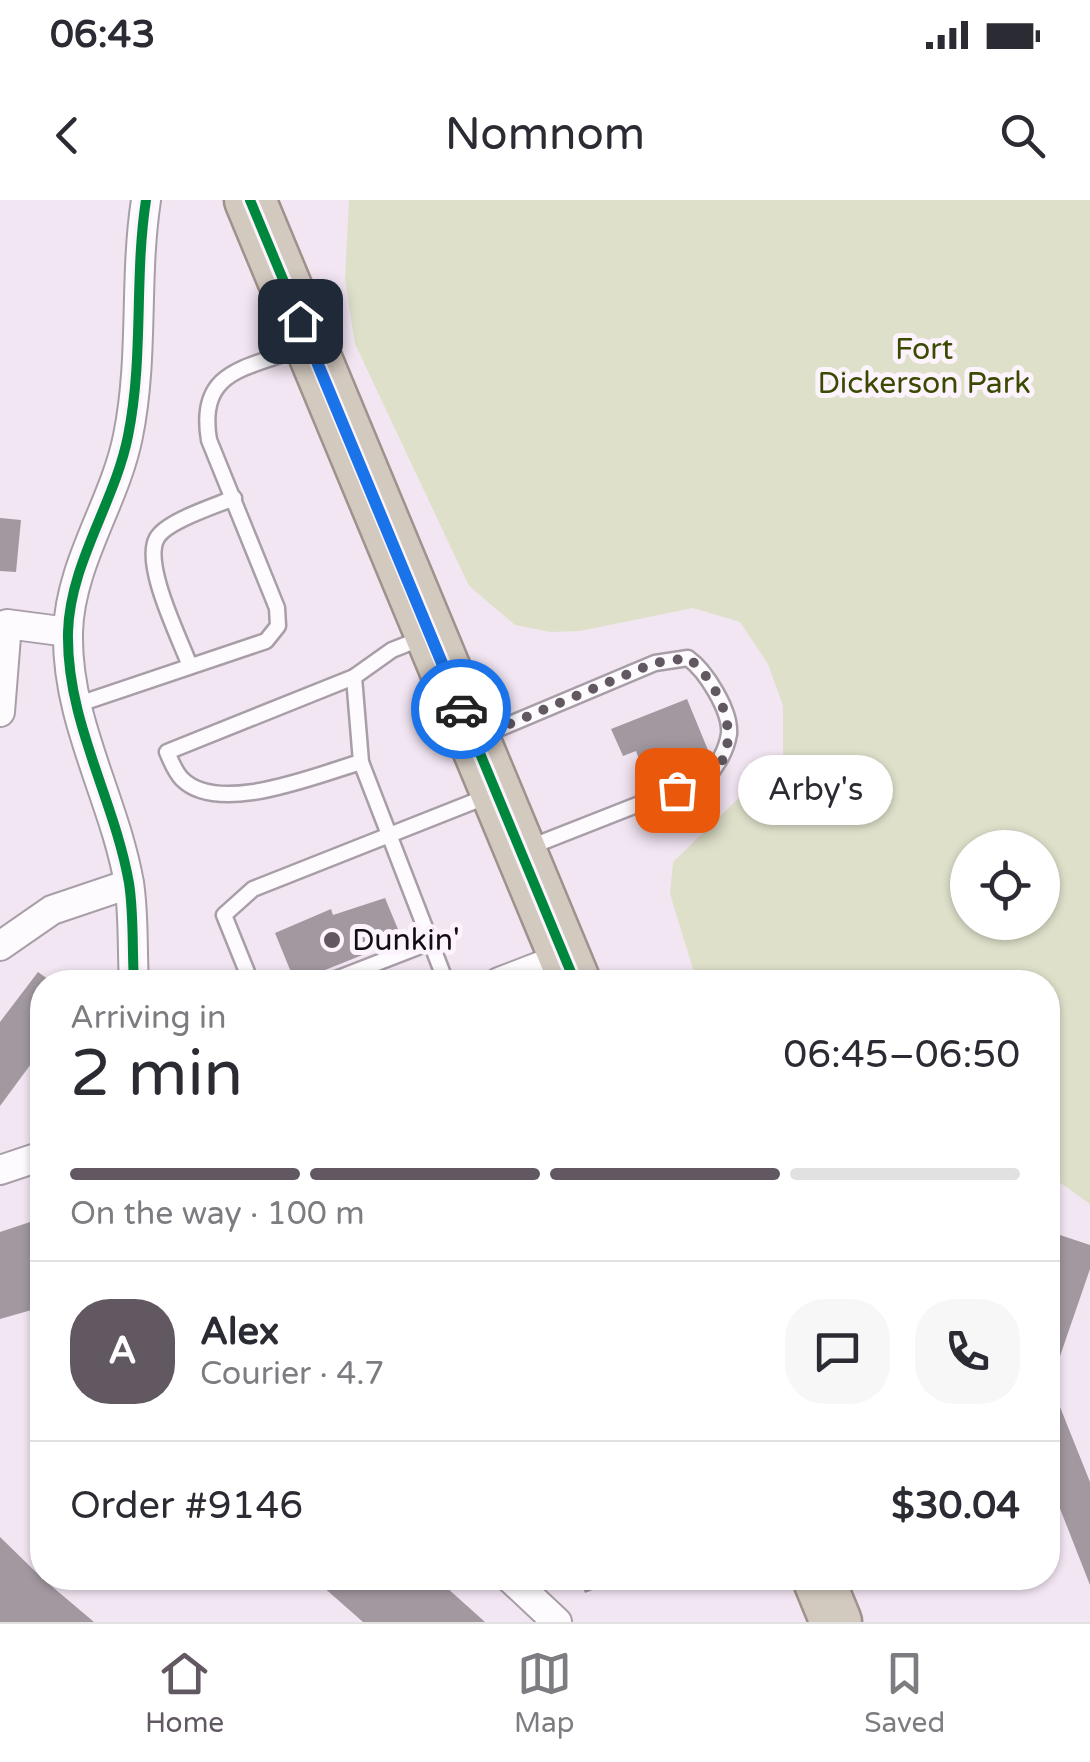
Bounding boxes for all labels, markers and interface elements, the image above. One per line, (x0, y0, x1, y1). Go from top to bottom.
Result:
text: 06:43 (50, 12, 155, 58)
icon: back (40, 108, 95, 163)
text: Nomnom (445, 108, 645, 162)
icon: search (995, 108, 1050, 163)
pin (258, 279, 343, 364)
icon: home (273, 294, 328, 349)
park label: Fort Dickerson Park (817, 331, 1031, 402)
courier (411, 659, 511, 759)
icon: car (434, 682, 489, 737)
pin (635, 748, 720, 833)
callout: Arby's (737, 755, 892, 825)
icon: bag (650, 763, 705, 818)
text: Arby's (768, 771, 863, 809)
map controls (950, 830, 1060, 940)
button: locate (950, 830, 1060, 940)
place label: Dunkin' (352, 922, 460, 959)
marker: Dunkin' (321, 929, 343, 951)
text: Arriving in (70, 999, 227, 1037)
text: 06:45–06:50 (783, 1032, 1020, 1078)
text: 2 min (70, 1035, 243, 1114)
text: On the way · 100 m (70, 1195, 365, 1233)
button: chat (785, 1299, 890, 1404)
button: phone (915, 1299, 1020, 1404)
text: Alex (200, 1309, 279, 1355)
text: A (108, 1328, 137, 1374)
text: Courier · 4.7 (200, 1355, 384, 1393)
text: Order #9146 (70, 1483, 303, 1529)
text: $30.04 (891, 1483, 1020, 1529)
tab: Home (145, 1646, 224, 1740)
tab: Map (514, 1646, 574, 1740)
tab: Saved (864, 1646, 945, 1740)

